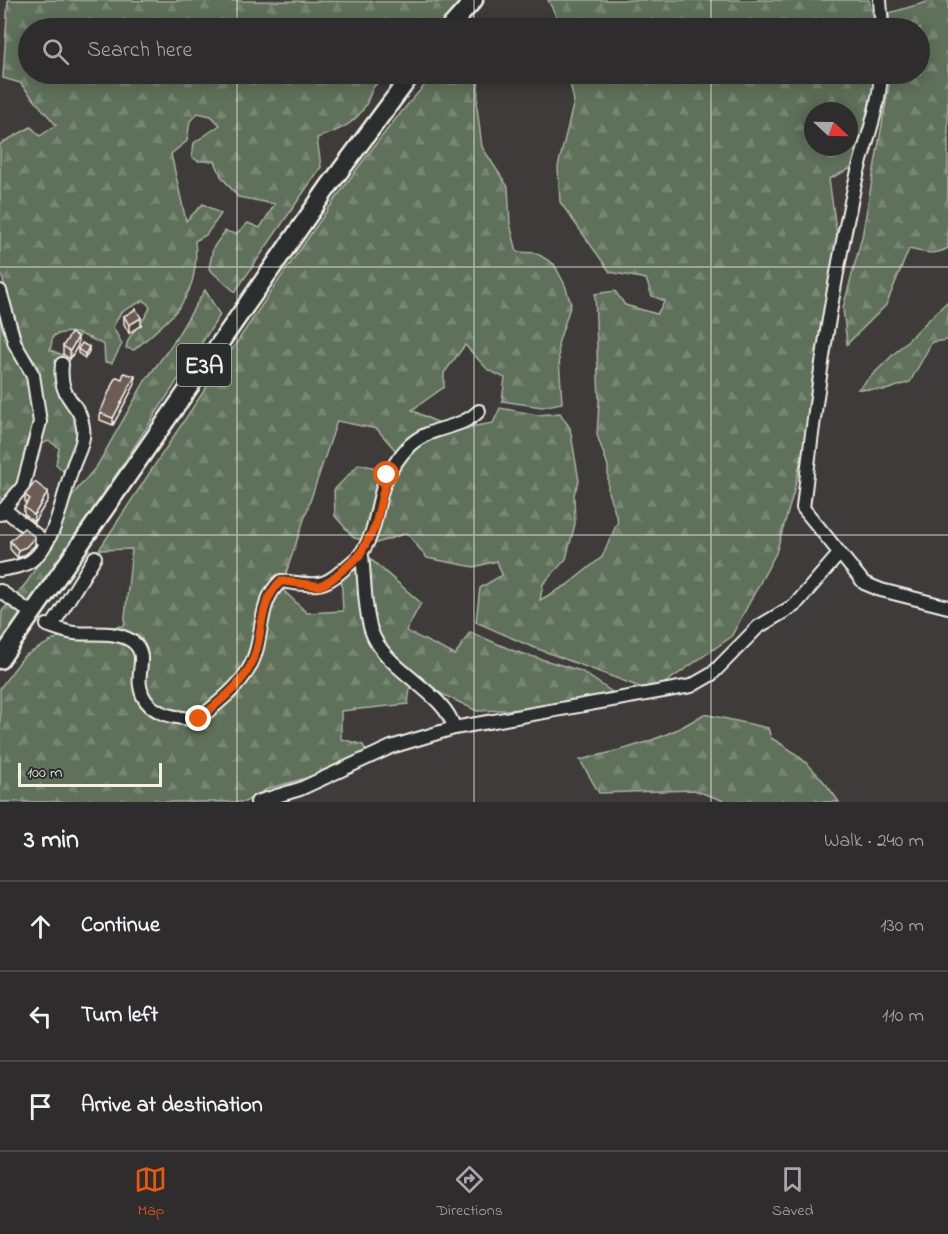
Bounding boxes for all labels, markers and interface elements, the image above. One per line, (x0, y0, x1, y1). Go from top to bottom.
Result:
search box (18, 18, 930, 84)
icon: search (39, 35, 72, 68)
text: Search here (87, 35, 192, 67)
north arrow (804, 102, 858, 156)
road number: E3A (177, 344, 231, 386)
route start (373, 461, 399, 487)
route end (185, 705, 211, 731)
scale bar (18, 760, 162, 788)
text: 100 m (27, 761, 62, 785)
text: 3 min (24, 822, 79, 860)
text: Walk · 240 m (824, 827, 924, 856)
icon: ahead (24, 910, 57, 943)
text: Continue (81, 910, 160, 942)
text: 130 m (880, 912, 924, 941)
icon: left (24, 1000, 57, 1033)
text: Turn left (81, 1000, 158, 1032)
text: 110 m (882, 1002, 924, 1031)
icon: arrive (24, 1090, 57, 1123)
text: Arrive at destination (81, 1090, 263, 1122)
tab: Map (134, 1163, 167, 1223)
tab: Directions (436, 1163, 503, 1223)
tab: Saved (772, 1163, 814, 1223)

